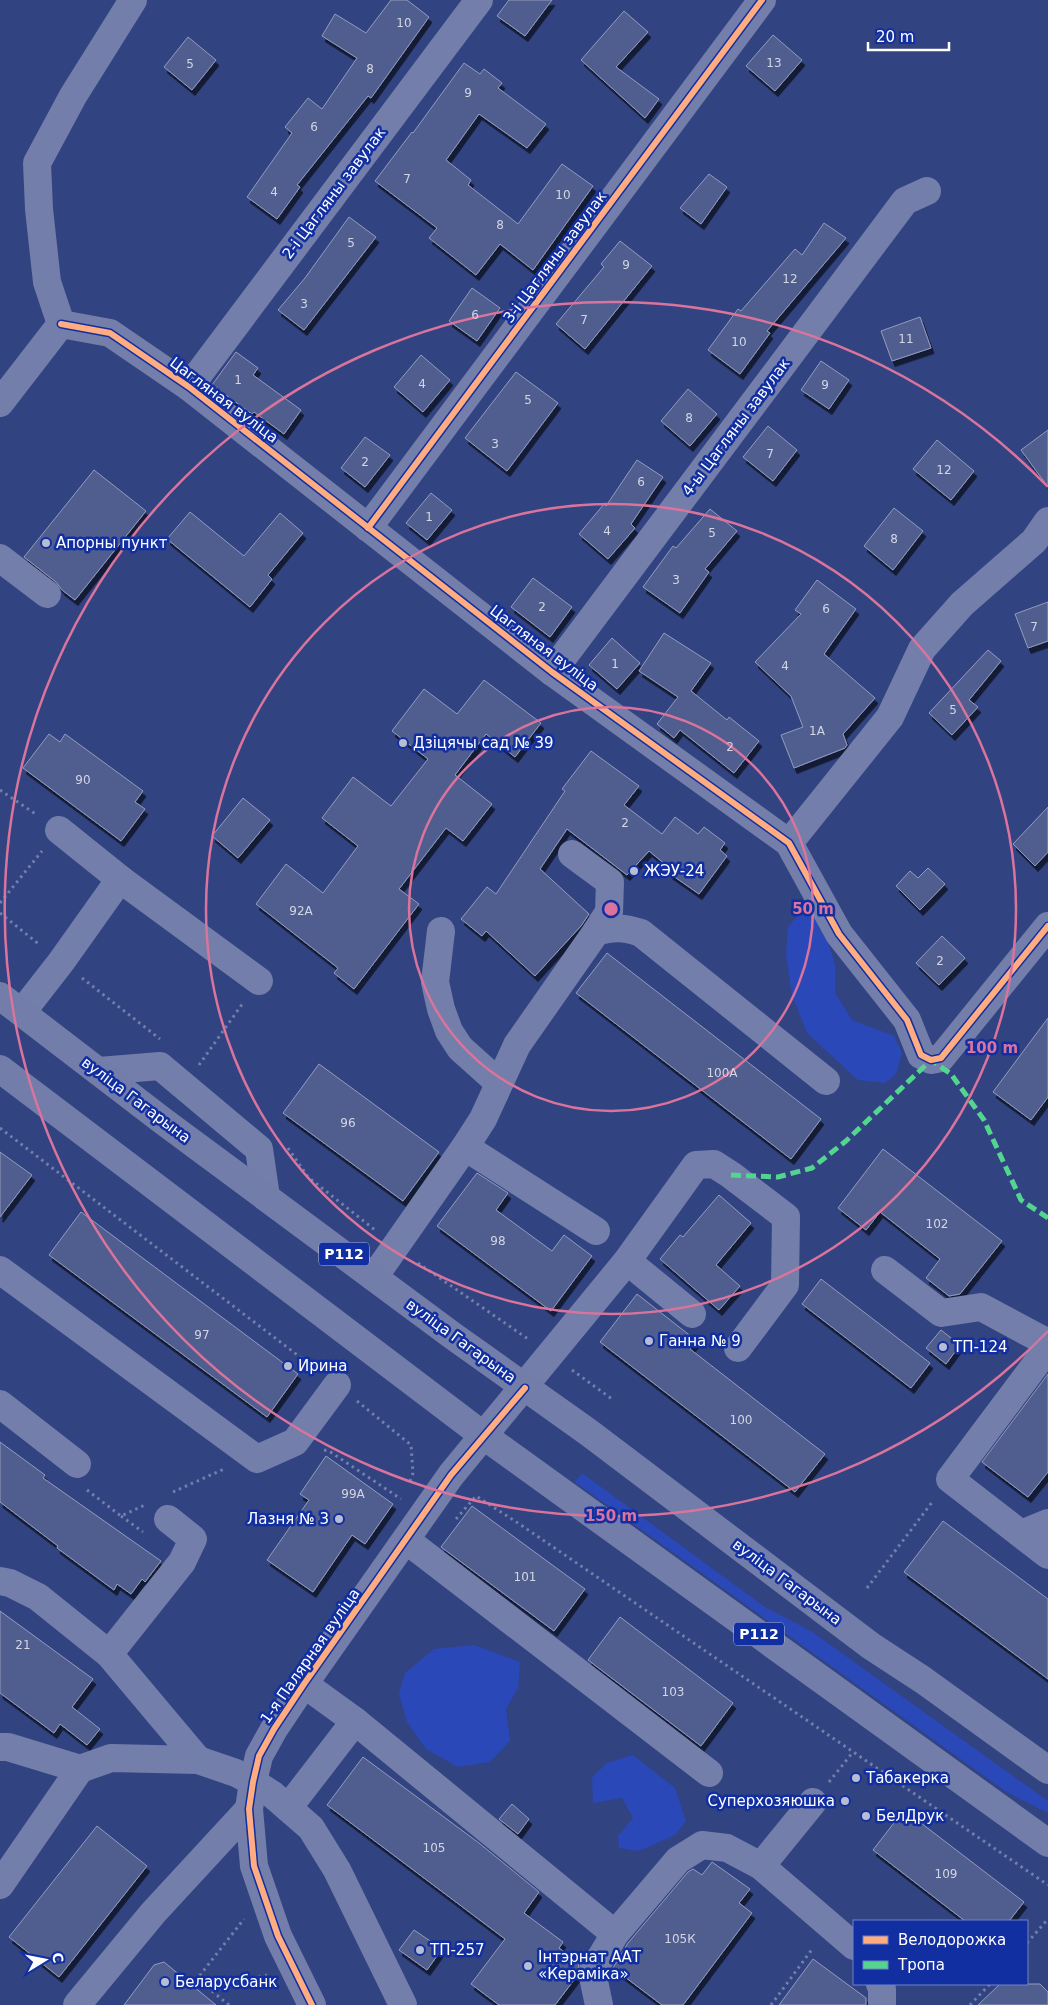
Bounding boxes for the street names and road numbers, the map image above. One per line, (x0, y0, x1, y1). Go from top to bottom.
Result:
street label: 2-і Цагляны завулак (279, 124, 389, 262)
street label: 3-і Цагляны завулак (500, 188, 610, 326)
street label: Цагляная вуліца (166, 353, 282, 447)
street label: 4-ы Цагляны завулак (678, 354, 794, 500)
street label: Цагляная вуліца (486, 601, 602, 695)
street label: вуліца Гагарына (78, 1053, 194, 1147)
road number: Р112 (319, 1242, 369, 1266)
street label: вуліца Гагарына (403, 1295, 519, 1387)
street label: вуліца Гагарына (729, 1535, 845, 1629)
street label: 1-я Палярная вуліца (256, 1585, 364, 1727)
road number: Р112 (734, 1622, 784, 1646)

